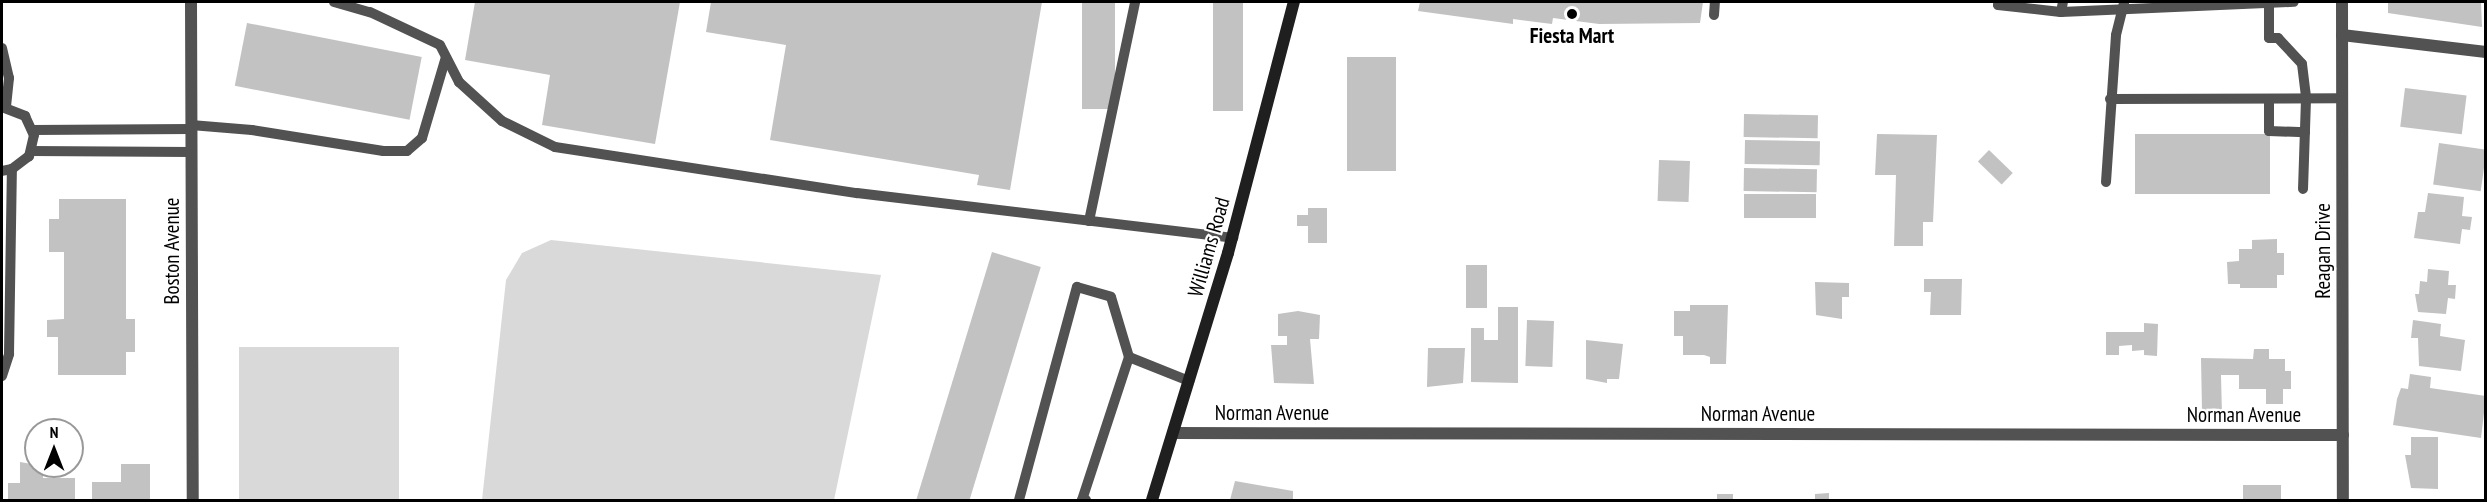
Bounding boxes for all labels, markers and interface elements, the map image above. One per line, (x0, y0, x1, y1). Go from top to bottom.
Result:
marker: Fiesta Mart (1565, 7, 1579, 21)
place label: Fiesta Mart (1530, 23, 1614, 49)
street label: Williams Road (1183, 194, 1235, 300)
street label: Boston Avenue (159, 197, 185, 305)
street label: Reagan Drive (2310, 203, 2336, 299)
street label: Norman Avenue (1215, 400, 1329, 426)
street label: Norman Avenue (1701, 401, 1815, 427)
street label: Norman Avenue (2187, 402, 2301, 428)
north arrow (24, 418, 84, 478)
text: N (50, 422, 58, 442)

